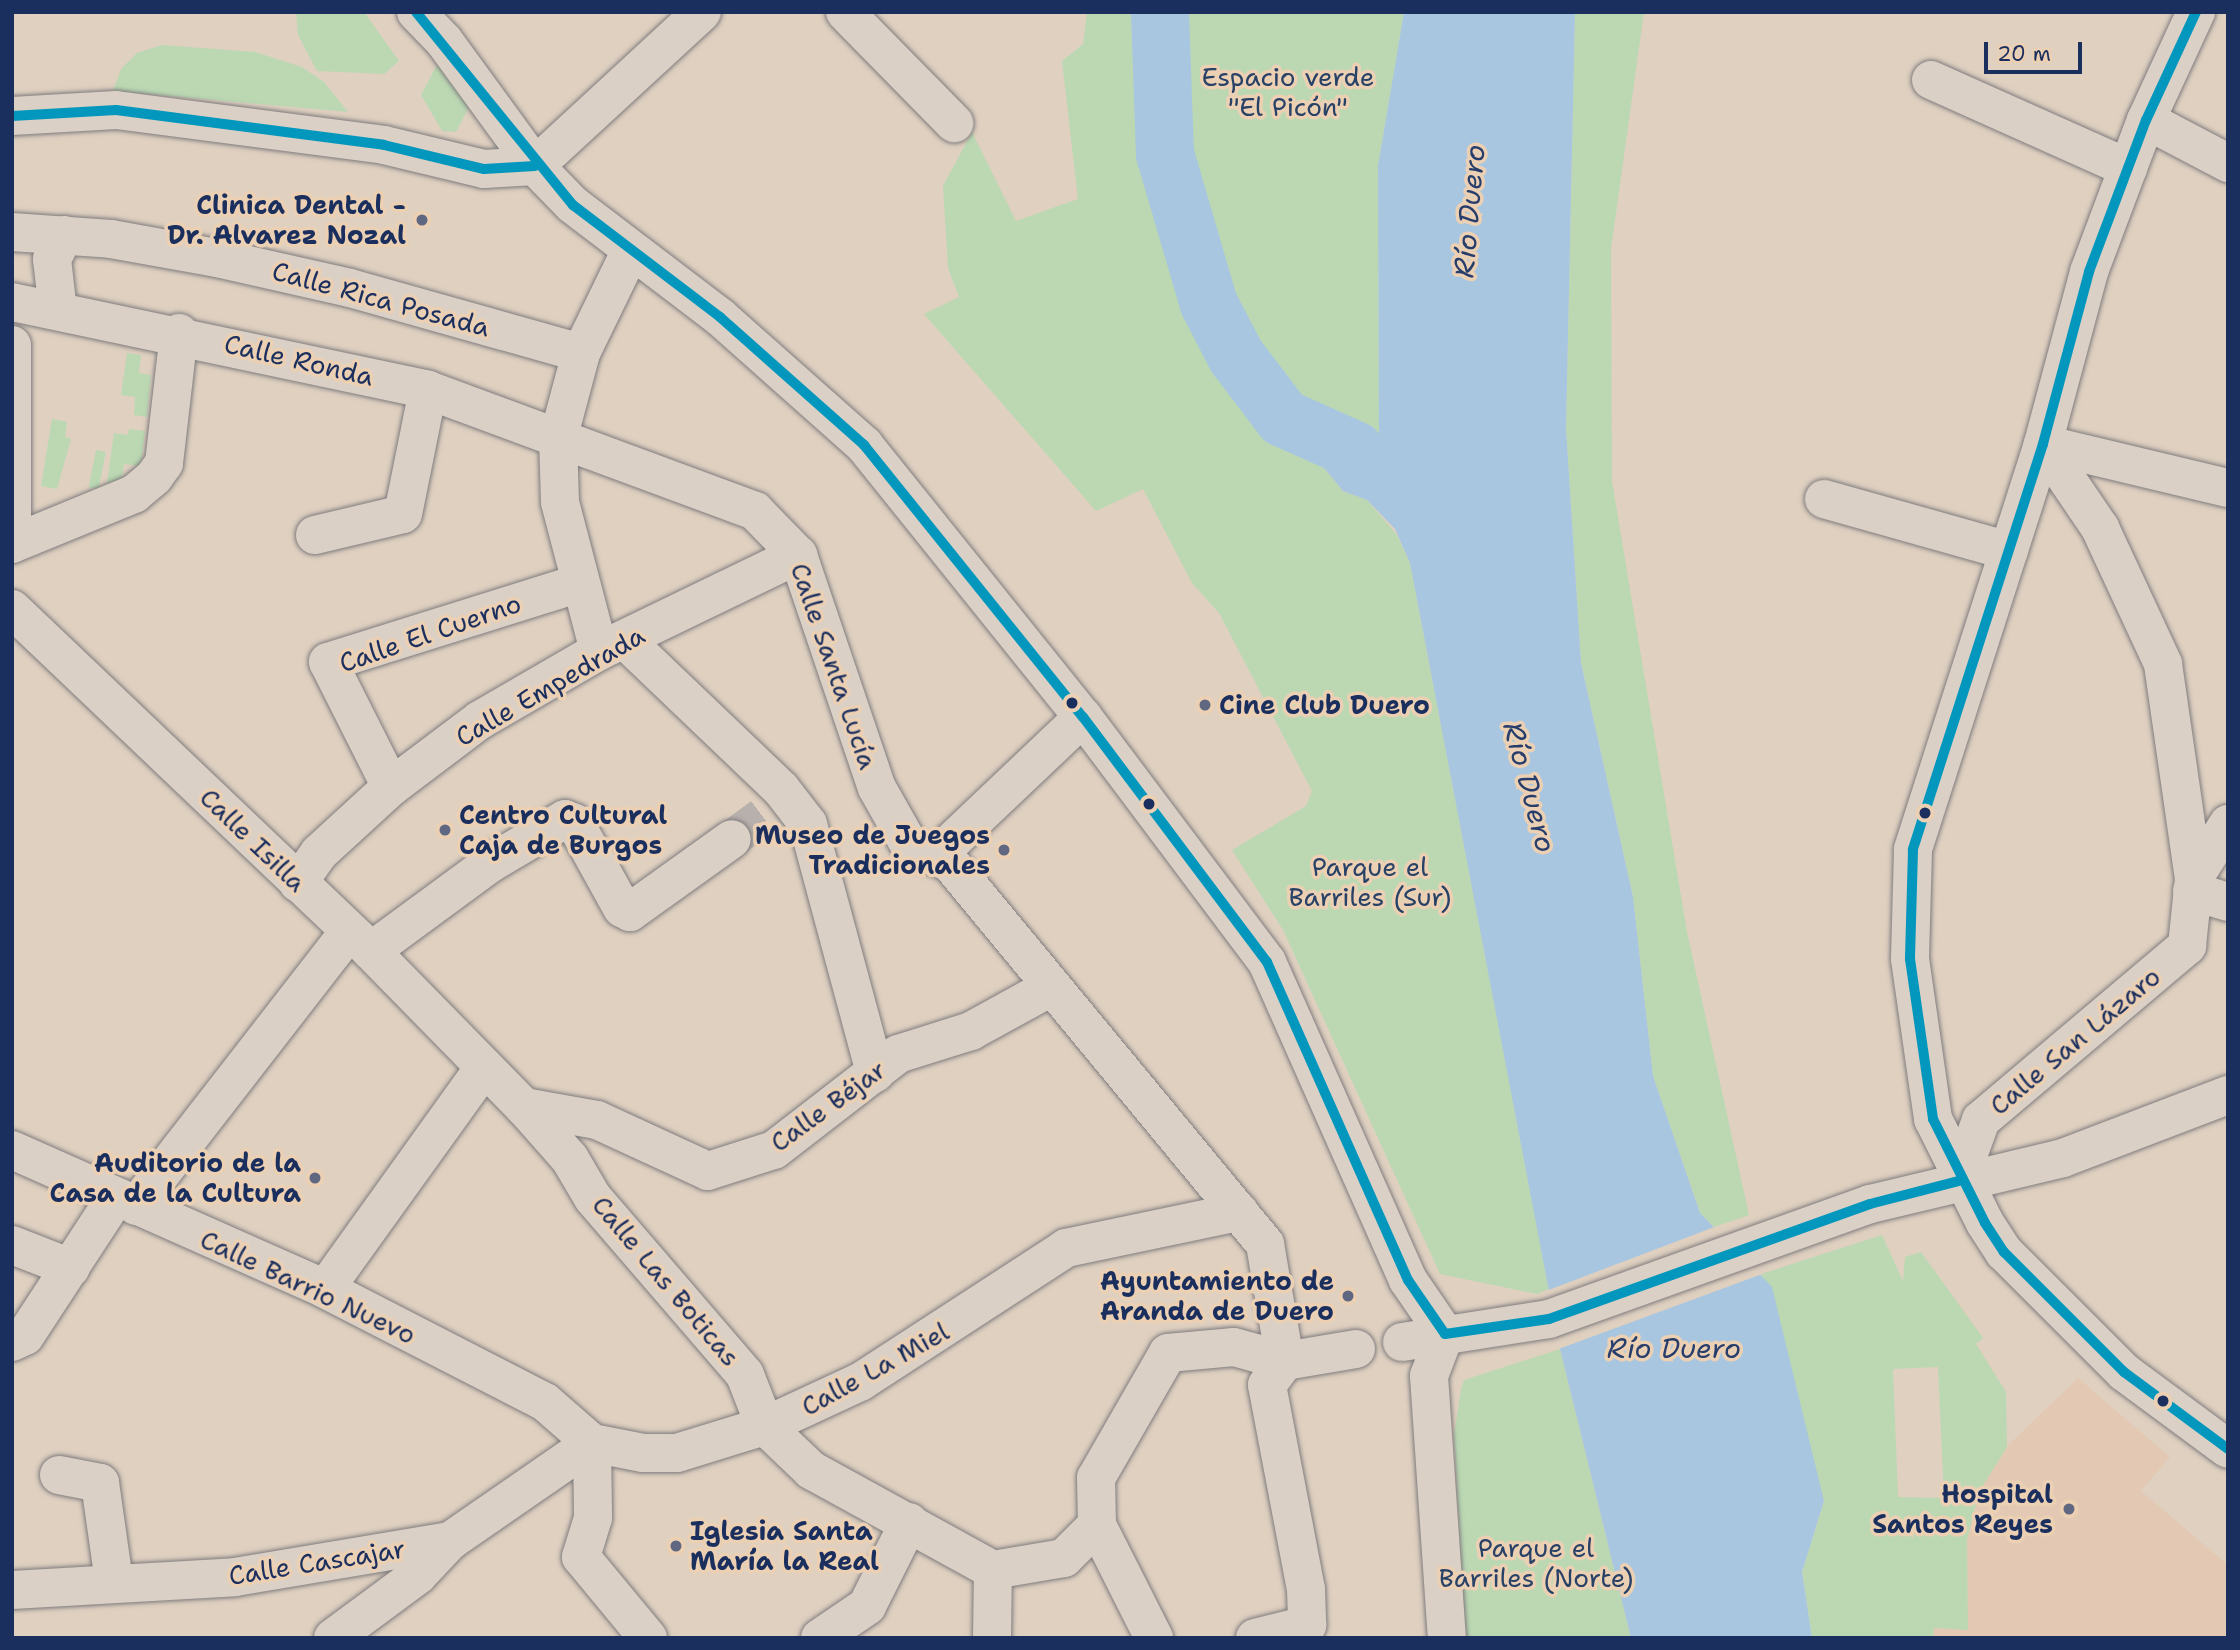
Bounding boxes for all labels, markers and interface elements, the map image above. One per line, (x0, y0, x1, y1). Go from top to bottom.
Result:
scale bar (1988, 28, 2086, 72)
text: 20 m (1997, 40, 2051, 68)
park label: Espacio verde "El Picón" (1202, 61, 1374, 122)
water label: Río Duero (1446, 143, 1492, 279)
place label: Clinica Dental - Dr. Alvarez Nozal (167, 189, 406, 250)
marker: Clinica Dental - Dr. Alvarez Nozal (412, 210, 432, 230)
street label: Calle Rica Posada (269, 255, 493, 343)
street label: Calle Ronda (221, 328, 377, 392)
street label: Calle Santa Lucía (784, 559, 884, 773)
street label: Calle El Cuerno (335, 587, 525, 679)
street label: Calle Empedrada (450, 619, 650, 753)
place label: Cine Club Duero (1219, 689, 1430, 721)
unlabelled marker (1065, 696, 1079, 710)
marker: Cine Club Duero (1197, 697, 1213, 713)
water label: Río Duero (1496, 718, 1564, 856)
street label: Calle Isilla (193, 782, 313, 898)
unlabelled marker (1142, 797, 1156, 811)
place label: Centro Cultural Caja de Burgos (459, 799, 667, 860)
unlabelled marker (1918, 806, 1932, 820)
place label: Museo de Juegos Tradicionales (755, 819, 990, 880)
marker: Centro Cultural Caja de Burgos (437, 822, 453, 838)
marker: Museo de Juegos Tradicionales (996, 842, 1012, 858)
park label: Parque el Barriles (Sur) (1289, 851, 1451, 912)
street label: Calle San Lázaro (1983, 961, 2167, 1121)
street label: Calle Béjar (764, 1054, 892, 1158)
place label: Auditorio de la Casa de la Cultura (50, 1147, 301, 1208)
marker: Auditorio de la Casa de la Cultura (307, 1170, 323, 1186)
street label: Calle Las Boticas (586, 1190, 746, 1372)
street label: Calle Barrio Nuevo (195, 1223, 421, 1351)
place label: Ayuntamiento de Aranda de Duero (1100, 1265, 1334, 1326)
marker: Ayuntamiento de Aranda de Duero (1340, 1288, 1356, 1304)
street label: Calle La Miel (796, 1316, 954, 1422)
water label: Río Duero (1607, 1331, 1741, 1365)
unlabelled marker (2156, 1394, 2170, 1408)
place label: Hospital Santos Reyes (1872, 1478, 2053, 1540)
marker: Hospital Santos Reyes (2059, 1499, 2079, 1519)
place label: Iglesia Santa María la Real (690, 1515, 879, 1576)
park label: Parque el Barriles (Norte) (1439, 1532, 1633, 1594)
street label: Calle Cascajar (227, 1533, 407, 1591)
marker: Iglesia Santa María la Real (668, 1538, 684, 1554)

